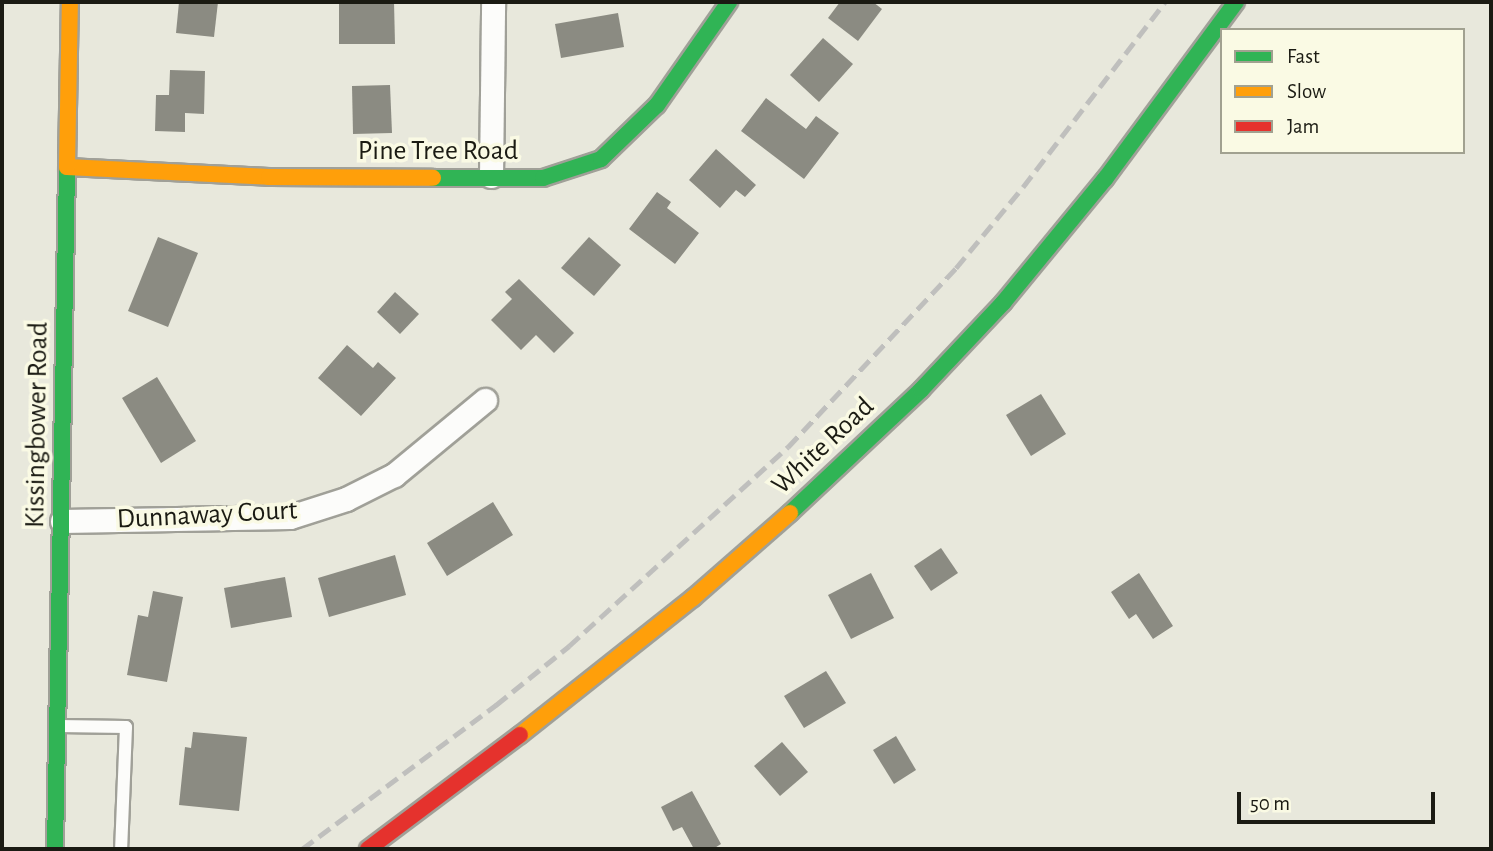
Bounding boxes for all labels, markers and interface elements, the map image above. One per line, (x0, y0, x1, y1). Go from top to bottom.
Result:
legend (1220, 28, 1465, 154)
text: Fast (1287, 46, 1320, 67)
text: Slow (1287, 81, 1326, 102)
text: Jam (1287, 116, 1319, 137)
street label: Pine Tree Road (358, 134, 518, 168)
street label: Kissingbower Road (18, 322, 56, 528)
street label: White Road (765, 390, 881, 502)
street label: Dunnaway Court (116, 493, 298, 537)
scale bar (1241, 778, 1439, 822)
text: 50 m (1250, 793, 1290, 814)

